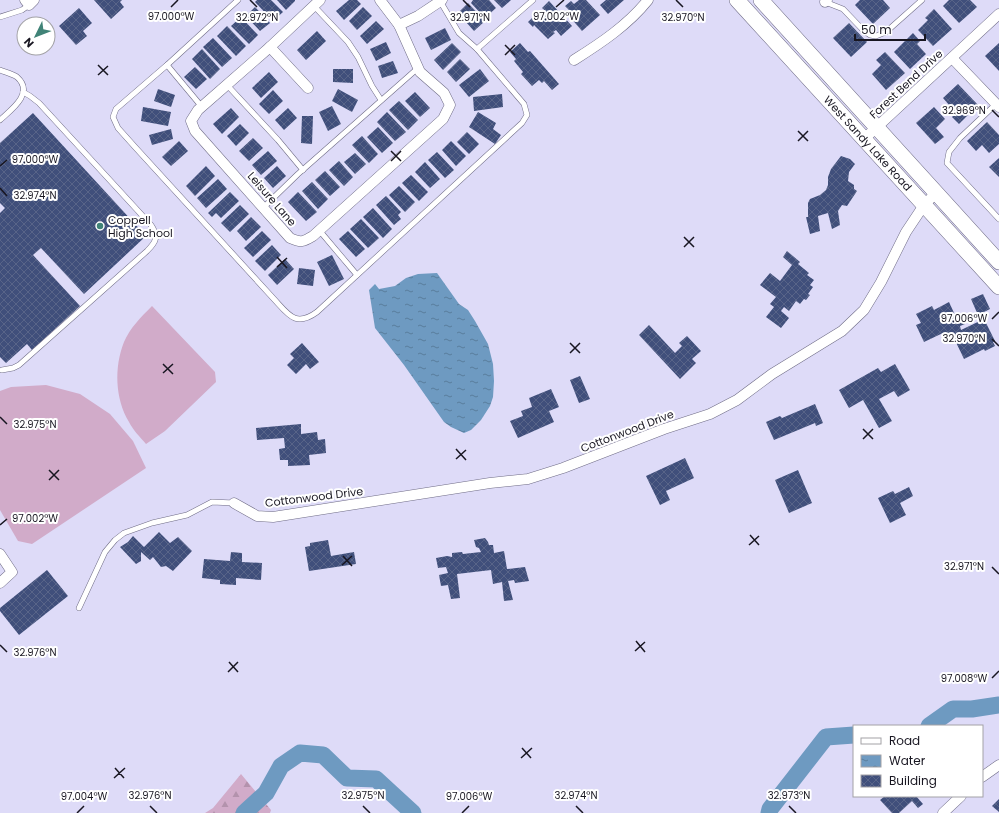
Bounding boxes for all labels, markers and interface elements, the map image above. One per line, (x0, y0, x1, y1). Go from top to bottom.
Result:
text: 97.000°W (148, 9, 195, 24)
text: 97.002°W (533, 9, 579, 24)
text: 32.972°N (236, 10, 278, 25)
text: 32.971°N (450, 10, 490, 25)
text: 32.970°N (662, 10, 704, 25)
north arrow (16, 16, 56, 56)
scale bar (855, 16, 925, 42)
text: 50 m (861, 21, 892, 38)
text: N (20, 34, 37, 51)
street label: Forest Bend Drive (866, 46, 946, 122)
street label: West Sandy Lake Road (820, 92, 916, 194)
text: 32.969°N (942, 103, 986, 118)
text: 97.000°W (12, 152, 59, 167)
street label: Leisure Lane (244, 168, 300, 230)
text: 32.974°N (14, 188, 56, 203)
place label: Coppell High School (108, 212, 173, 241)
marker: Coppell High School (95, 221, 105, 231)
text: 97.006°W (941, 311, 988, 326)
text: 32.970°N (943, 331, 985, 346)
street label: Cottonwood Drive (578, 406, 676, 456)
text: 32.975°N (14, 417, 56, 432)
street label: Cottonwood Drive (264, 483, 364, 511)
text: 97.002°W (12, 511, 58, 526)
text: 32.971°N (944, 559, 984, 574)
text: 32.976°N (14, 645, 56, 660)
text: 97.008°W (941, 671, 988, 686)
legend (853, 725, 983, 797)
text: Road (889, 732, 920, 749)
text: Water (889, 752, 926, 769)
text: Building (889, 772, 937, 789)
text: 32.976°N (129, 788, 171, 803)
text: 32.975°N (342, 788, 384, 803)
text: 32.974°N (555, 788, 597, 803)
text: 32.973°N (768, 788, 810, 803)
text: 97.004°W (61, 789, 108, 804)
text: 97.006°W (446, 789, 493, 804)

